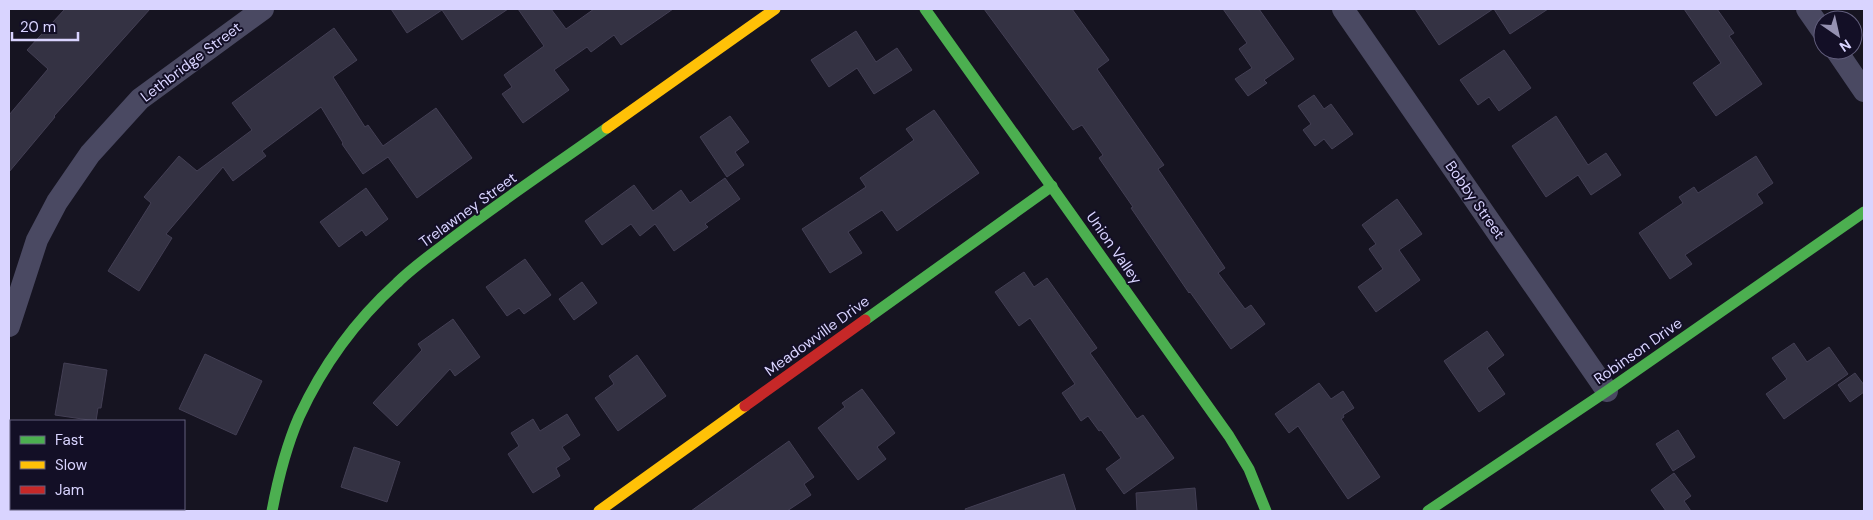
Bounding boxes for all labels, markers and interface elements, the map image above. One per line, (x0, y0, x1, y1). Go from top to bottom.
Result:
scale bar (12, 10, 79, 42)
north arrow (1813, 10, 1863, 60)
text: 20 m (20, 17, 56, 37)
street label: Lethbridge Street (137, 17, 246, 107)
text: N (1836, 35, 1855, 56)
street label: Bobby Street (1441, 157, 1509, 243)
street label: Trelawney Street (415, 168, 521, 252)
street label: Union Valley (1082, 208, 1147, 289)
street label: Meadowville Drive (761, 291, 873, 381)
street label: Robinson Drive (1590, 313, 1686, 389)
legend (10, 420, 185, 510)
text: Fast (55, 430, 84, 450)
text: Slow (55, 455, 88, 475)
text: Jam (55, 480, 84, 500)

